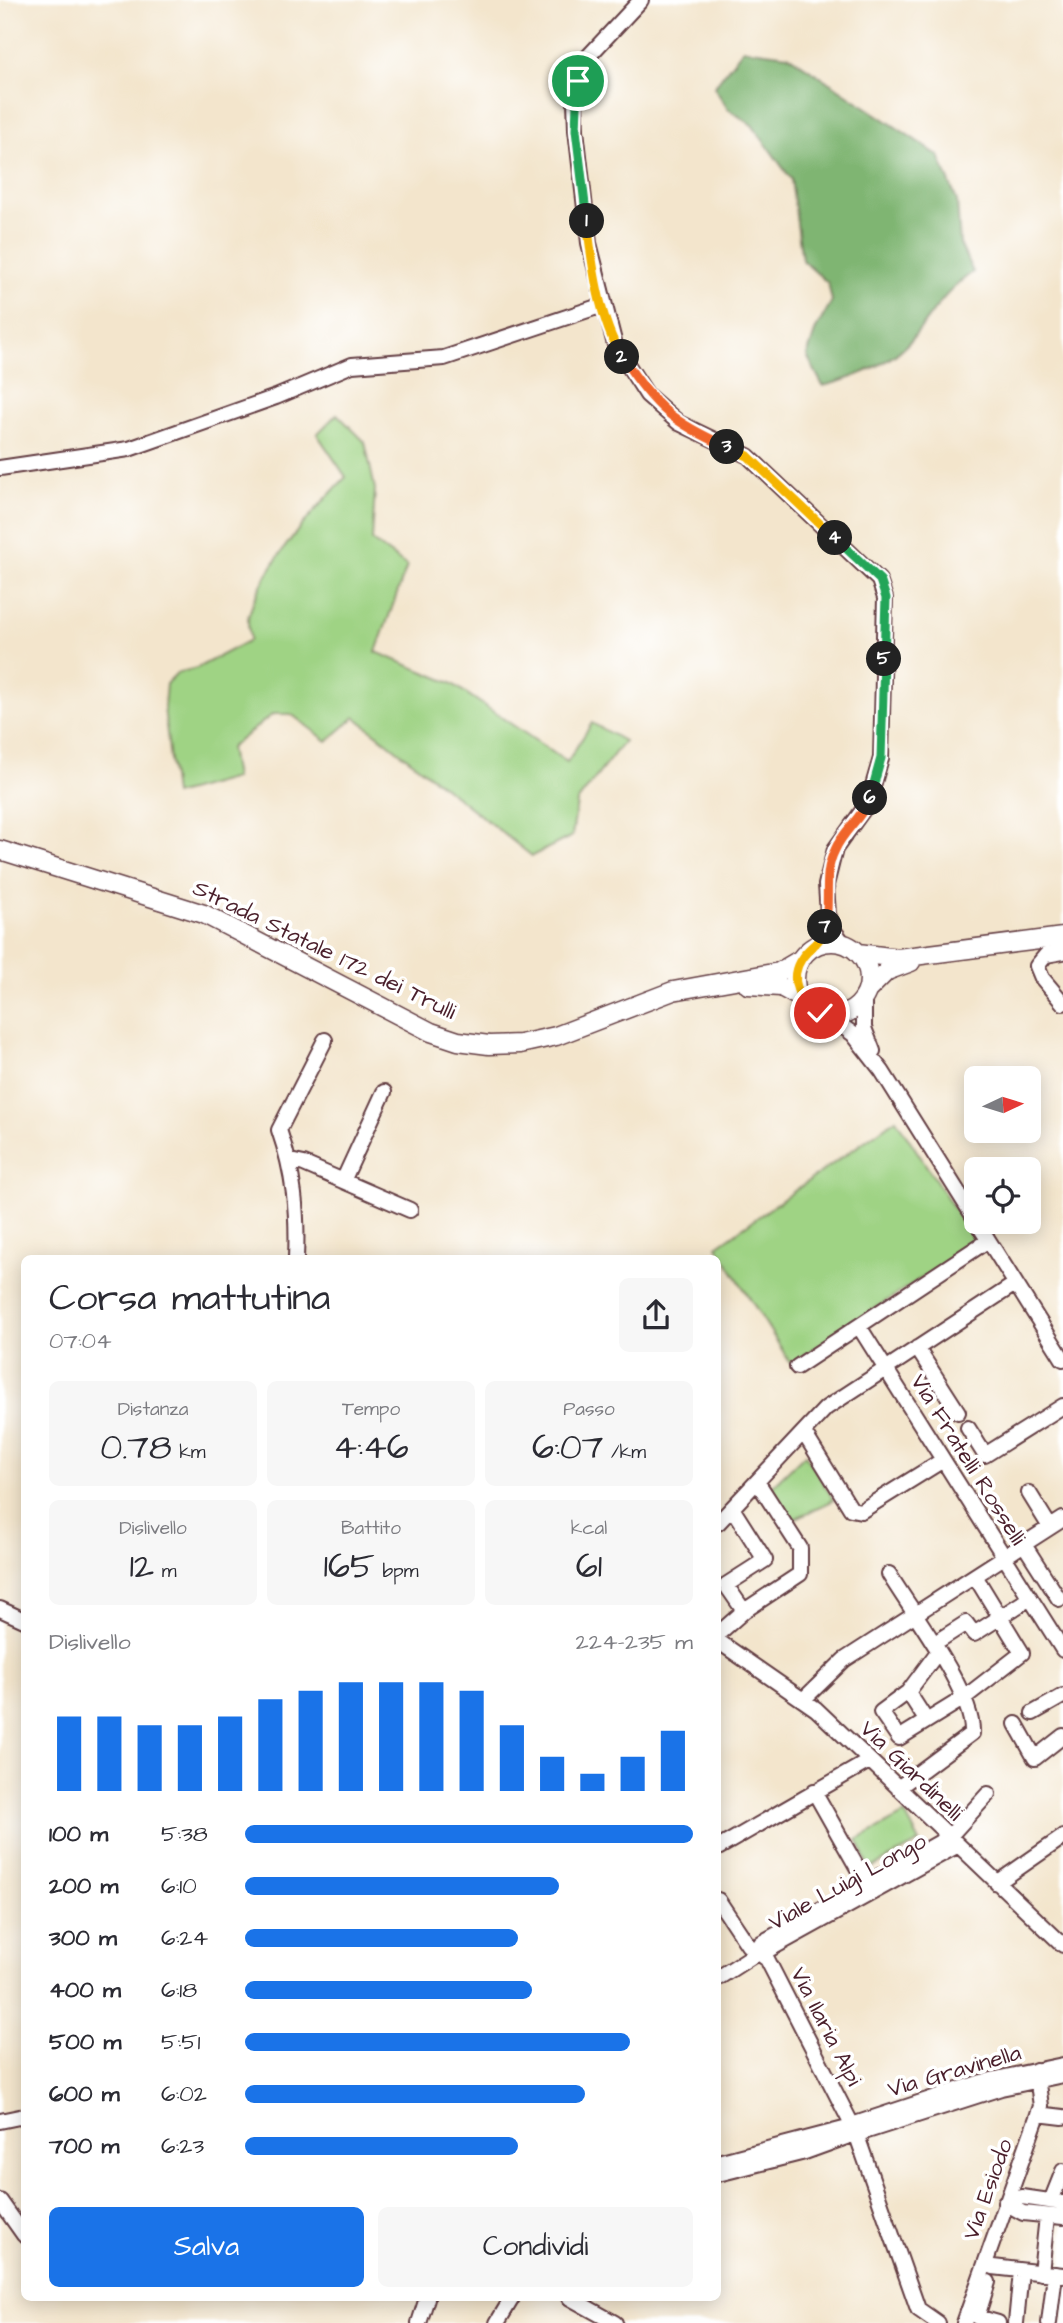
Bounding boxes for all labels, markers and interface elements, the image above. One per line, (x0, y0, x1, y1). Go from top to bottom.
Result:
pin (548, 51, 608, 111)
icon: arrive (559, 62, 597, 100)
pin: 1 (570, 204, 604, 238)
text: 1 (585, 207, 588, 234)
pin: 2 (604, 340, 640, 374)
text: 2 (616, 343, 627, 370)
pin: 3 (710, 430, 744, 464)
text: 3 (722, 433, 731, 460)
pin: 4 (818, 520, 852, 556)
text: 4 (828, 524, 841, 551)
pin: 5 (866, 642, 902, 676)
text: 5 (877, 645, 890, 672)
pin: 6 (852, 780, 888, 816)
text: 6 (864, 784, 875, 811)
street label: Strada Statale 172 dei Trulli (188, 872, 462, 1028)
pin: 7 (808, 909, 842, 944)
text: 7 (819, 913, 830, 940)
pin (790, 983, 850, 1043)
icon: check (801, 994, 839, 1032)
north arrow (964, 1066, 1041, 1143)
map controls (964, 1066, 1041, 1234)
button: locate (964, 1157, 1041, 1234)
text: Corsa mattutina (49, 1273, 330, 1325)
button: share (619, 1278, 693, 1352)
text: 07:04 (49, 1325, 112, 1357)
street label: Via Fratelli Rosselli (903, 1368, 1034, 1552)
text: Distanza (118, 1396, 188, 1423)
text: Tempo (342, 1396, 400, 1423)
text: Passo (563, 1396, 615, 1423)
text: 0.78 (100, 1423, 172, 1472)
text: 4:46 (333, 1423, 409, 1472)
text: 6:07 (532, 1423, 603, 1472)
text: km (172, 1439, 206, 1466)
text: /km (603, 1439, 646, 1466)
text: Dislivello (119, 1515, 187, 1542)
text: Battito (341, 1515, 401, 1542)
text: kcal (571, 1515, 607, 1542)
text: 12 (130, 1542, 154, 1591)
text: 165 (324, 1542, 375, 1591)
text: 61 (576, 1542, 602, 1591)
text: m (154, 1558, 176, 1585)
text: bpm (375, 1558, 418, 1585)
text: Dislivello (49, 1626, 131, 1658)
text: 224–235 m (576, 1626, 693, 1658)
street label: Via Giardinelli (853, 1713, 970, 1829)
text: 100 m (49, 1818, 108, 1850)
text: 5:38 (161, 1818, 208, 1850)
street label: Viale Luigi Longo (763, 1825, 933, 1939)
text: 200 m (49, 1870, 118, 1902)
text: 6:10 (161, 1870, 197, 1902)
text: 300 m (49, 1922, 117, 1954)
text: 6:24 (161, 1922, 208, 1954)
street label: Via Ilaria Alpi (782, 1962, 870, 2092)
text: 400 m (49, 1974, 121, 2006)
text: 6:18 (161, 1974, 197, 2006)
text: 500 m (49, 2026, 121, 2058)
text: 5:51 (161, 2026, 200, 2058)
street label: Via Gravinella (884, 2037, 1025, 2105)
text: 600 m (49, 2078, 120, 2110)
text: 6:02 (161, 2078, 207, 2110)
text: 700 m (49, 2130, 119, 2162)
text: 6:23 (161, 2130, 204, 2162)
street label: Via Esiodo (955, 2134, 1021, 2244)
button: Salva (49, 2207, 364, 2287)
button: Condividi (378, 2207, 693, 2287)

